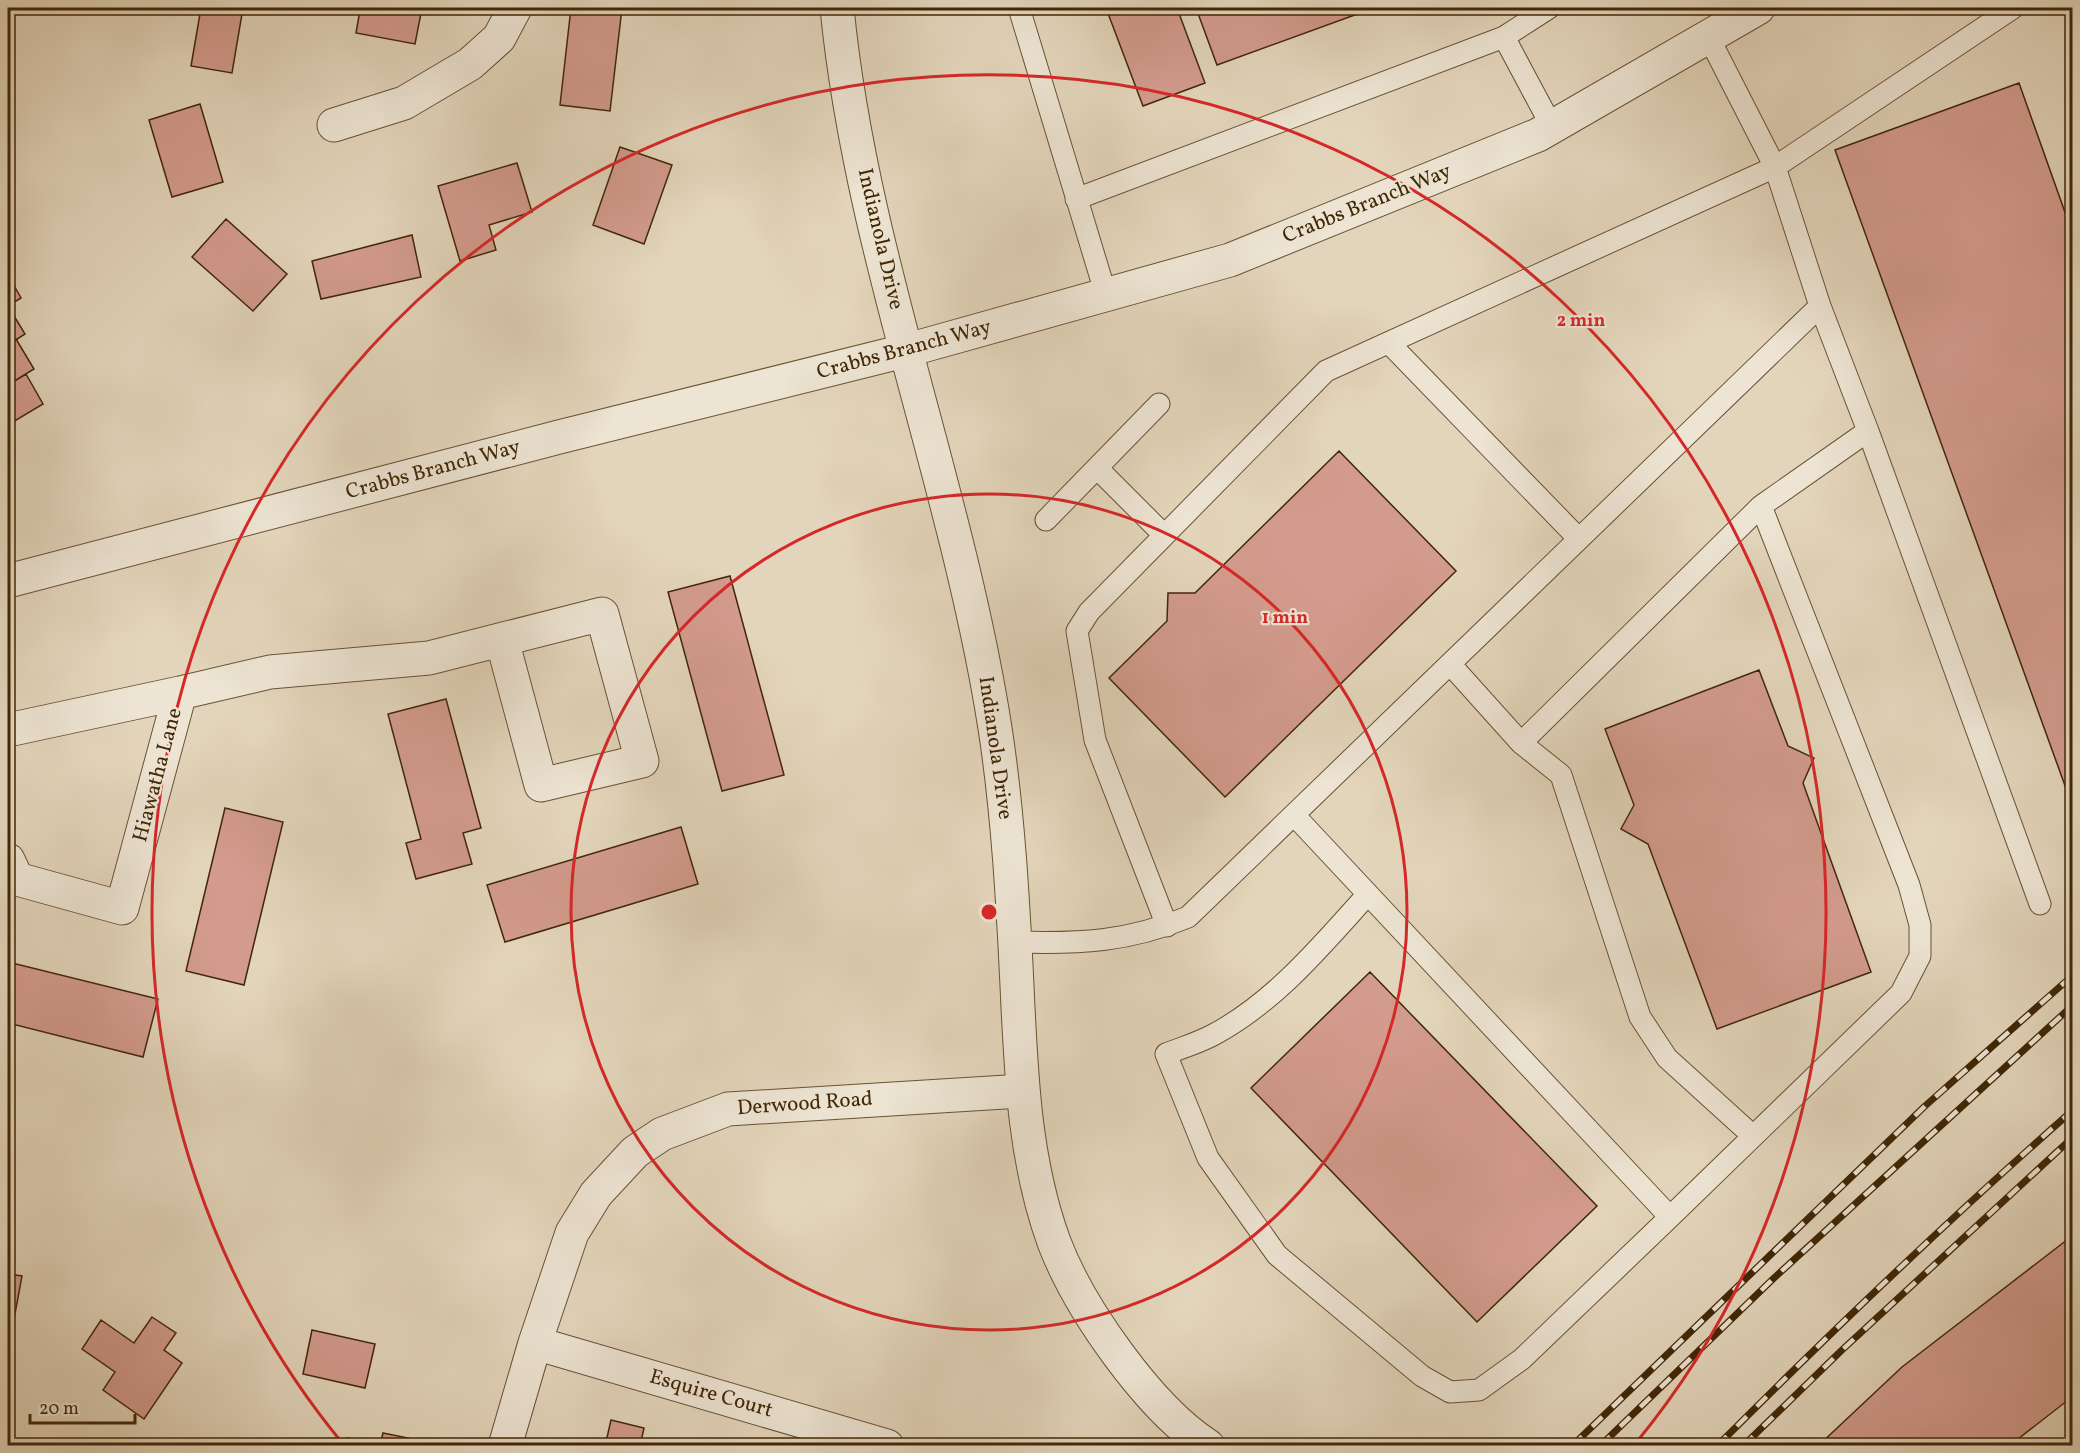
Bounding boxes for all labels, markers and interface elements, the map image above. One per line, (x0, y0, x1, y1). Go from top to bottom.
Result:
street label: Crabbs Branch Way (1278, 157, 1456, 251)
street label: Indianola Drive (850, 165, 910, 313)
text: 2 min (1557, 309, 1605, 334)
street label: Crabbs Branch Way (814, 313, 995, 387)
street label: Crabbs Branch Way (343, 433, 524, 507)
text: 1 min (1262, 606, 1308, 631)
street label: Indianola Drive (971, 675, 1019, 822)
street label: Hiawatha Lane (126, 705, 190, 845)
centre of rings (979, 902, 999, 922)
street label: Derwood Road (736, 1085, 874, 1123)
street label: Esquire Court (646, 1363, 776, 1425)
scale bar (30, 1387, 135, 1425)
text: 20 m (39, 1397, 79, 1422)

